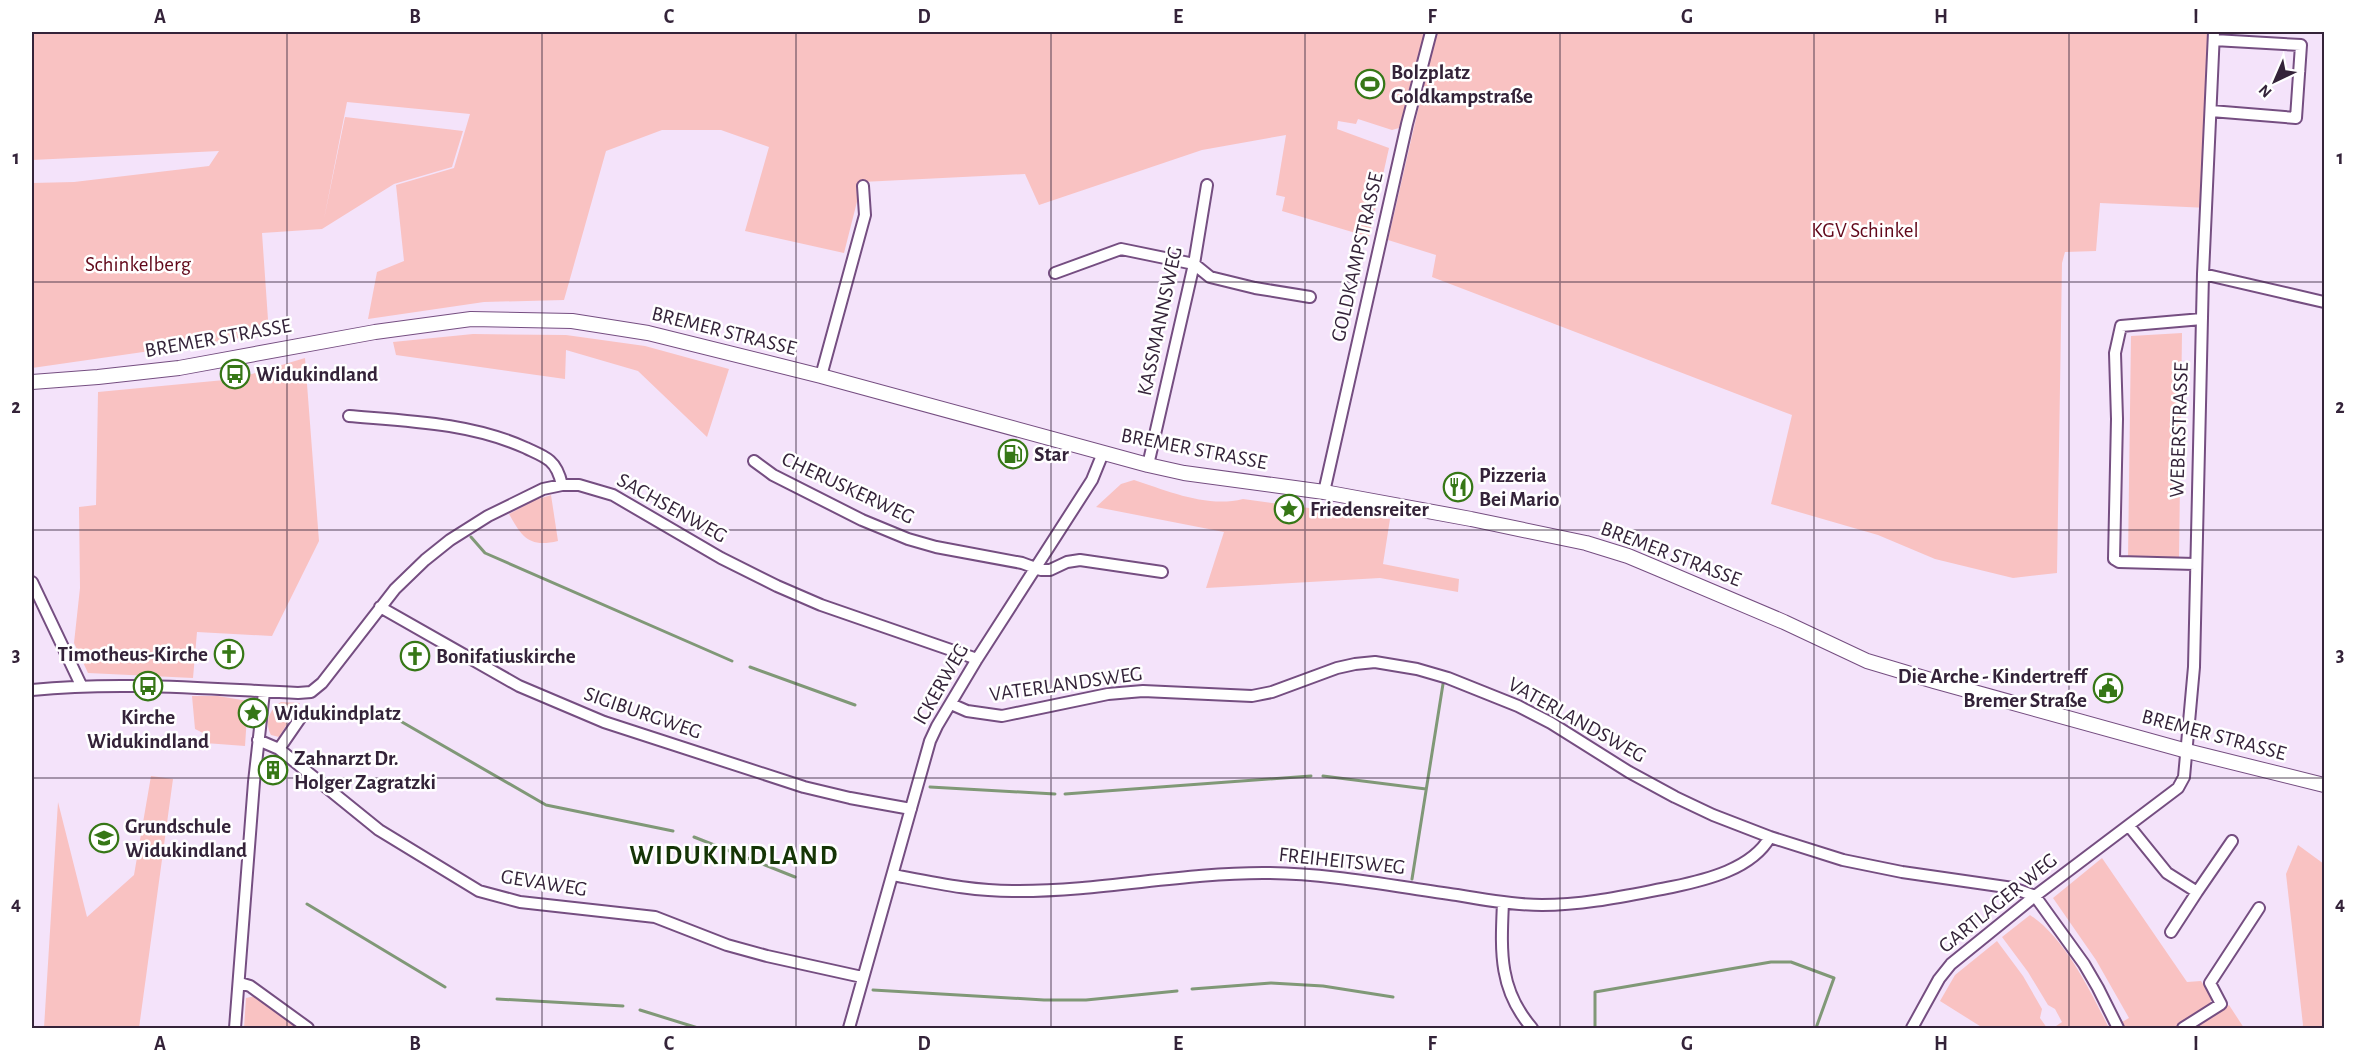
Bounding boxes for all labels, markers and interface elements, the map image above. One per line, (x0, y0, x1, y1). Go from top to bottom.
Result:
text: A (154, 7, 166, 27)
text: B (409, 7, 421, 27)
text: C (664, 7, 675, 27)
text: D (917, 7, 931, 27)
text: E (1173, 7, 1183, 27)
text: F (1427, 7, 1437, 27)
text: G (1681, 7, 1693, 27)
text: H (1934, 7, 1948, 27)
text: I (2193, 7, 2199, 27)
north arrow (2245, 51, 2305, 111)
place label: Bolzplatz Goldkampstraße (1391, 62, 1533, 107)
sports icon: Bolzplatz Goldkampstraße (1354, 68, 1386, 100)
text: N (2256, 81, 2275, 101)
text: 1 (12, 148, 20, 168)
text: 1 (2336, 148, 2344, 168)
street label: GOLDKAMPSTRASSE (1327, 170, 1387, 344)
park label: KGV Schinkel (1811, 220, 1919, 241)
street label: KASSMANNSWEG (1134, 245, 1186, 397)
park label: Schinkelberg (85, 254, 192, 275)
street label: BREMER STRASSE (649, 303, 799, 359)
street label: BREMER STRASSE (143, 315, 293, 361)
bus stop icon: Widukindland (219, 358, 251, 390)
street label: WEBERSTRASSE (2166, 362, 2192, 498)
place label: Widukindland (256, 364, 378, 385)
text: 2 (11, 397, 21, 417)
text: 2 (2335, 397, 2345, 417)
street label: BREMER STRASSE (1119, 425, 1269, 473)
fuel station icon: Star (997, 438, 1029, 470)
place label: Star (1034, 444, 1070, 465)
street label: CHERUSKERWEG (778, 448, 918, 528)
place label: Pizzeria Bei Mario (1479, 465, 1559, 510)
street label: SACHSENWEG (613, 469, 731, 547)
restaurant icon: Pizzeria Bei Mario (1442, 471, 1474, 503)
place icon: Friedensreiter (1273, 493, 1305, 525)
place label: Friedensreiter (1310, 499, 1429, 520)
street label: BREMER STRASSE (1598, 518, 1744, 590)
church icon: Timotheus-Kirche (213, 638, 245, 670)
church icon: Bonifatiuskirche (399, 640, 431, 672)
street label: ICKERWEG (909, 640, 973, 728)
place label: Timotheus-Kirche (57, 644, 208, 665)
text: 3 (12, 645, 20, 665)
text: 3 (2336, 645, 2344, 665)
place label: Bonifatiuskirche (436, 646, 576, 667)
street label: VATERLANDSWEG (988, 663, 1144, 705)
place label: Die Arche - Kindertreff Bremer Straße (1898, 666, 2089, 711)
bus stop icon: Kirche Widukindland (132, 670, 164, 702)
public building icon: Die Arche - Kindertreff Bremer Straße (2092, 672, 2124, 704)
street label: VATERLANDSWEG (1504, 673, 1650, 767)
street label: SIGIBURGWEG (581, 683, 705, 743)
place icon: Widukindplatz (237, 697, 269, 729)
place label: Widukindplatz (274, 703, 401, 724)
street label: BREMER STRASSE (2140, 706, 2288, 764)
place label: Kirche Widukindland (87, 707, 209, 752)
place label: Zahnarzt Dr. Holger Zagratzki (294, 748, 436, 793)
building icon: Zahnarzt Dr. Holger Zagratzki (257, 754, 289, 786)
place label: Grundschule Widukindland (125, 816, 247, 861)
school or university icon: Grundschule Widukindland (88, 822, 120, 854)
district label: WIDUKINDLAND (629, 842, 839, 869)
street label: FREIHEITSWEG (1278, 844, 1406, 878)
street label: GARTLAGER WEG (1935, 849, 2061, 957)
street label: GEVAWEG (499, 866, 589, 900)
text: 4 (11, 894, 21, 914)
text: 4 (2335, 894, 2345, 914)
text: A (154, 1034, 166, 1054)
text: B (409, 1034, 421, 1054)
text: C (664, 1034, 675, 1054)
text: D (917, 1034, 931, 1054)
text: E (1173, 1034, 1183, 1054)
text: F (1427, 1034, 1437, 1054)
text: G (1681, 1034, 1693, 1054)
text: H (1934, 1034, 1948, 1054)
text: I (2193, 1034, 2199, 1054)

